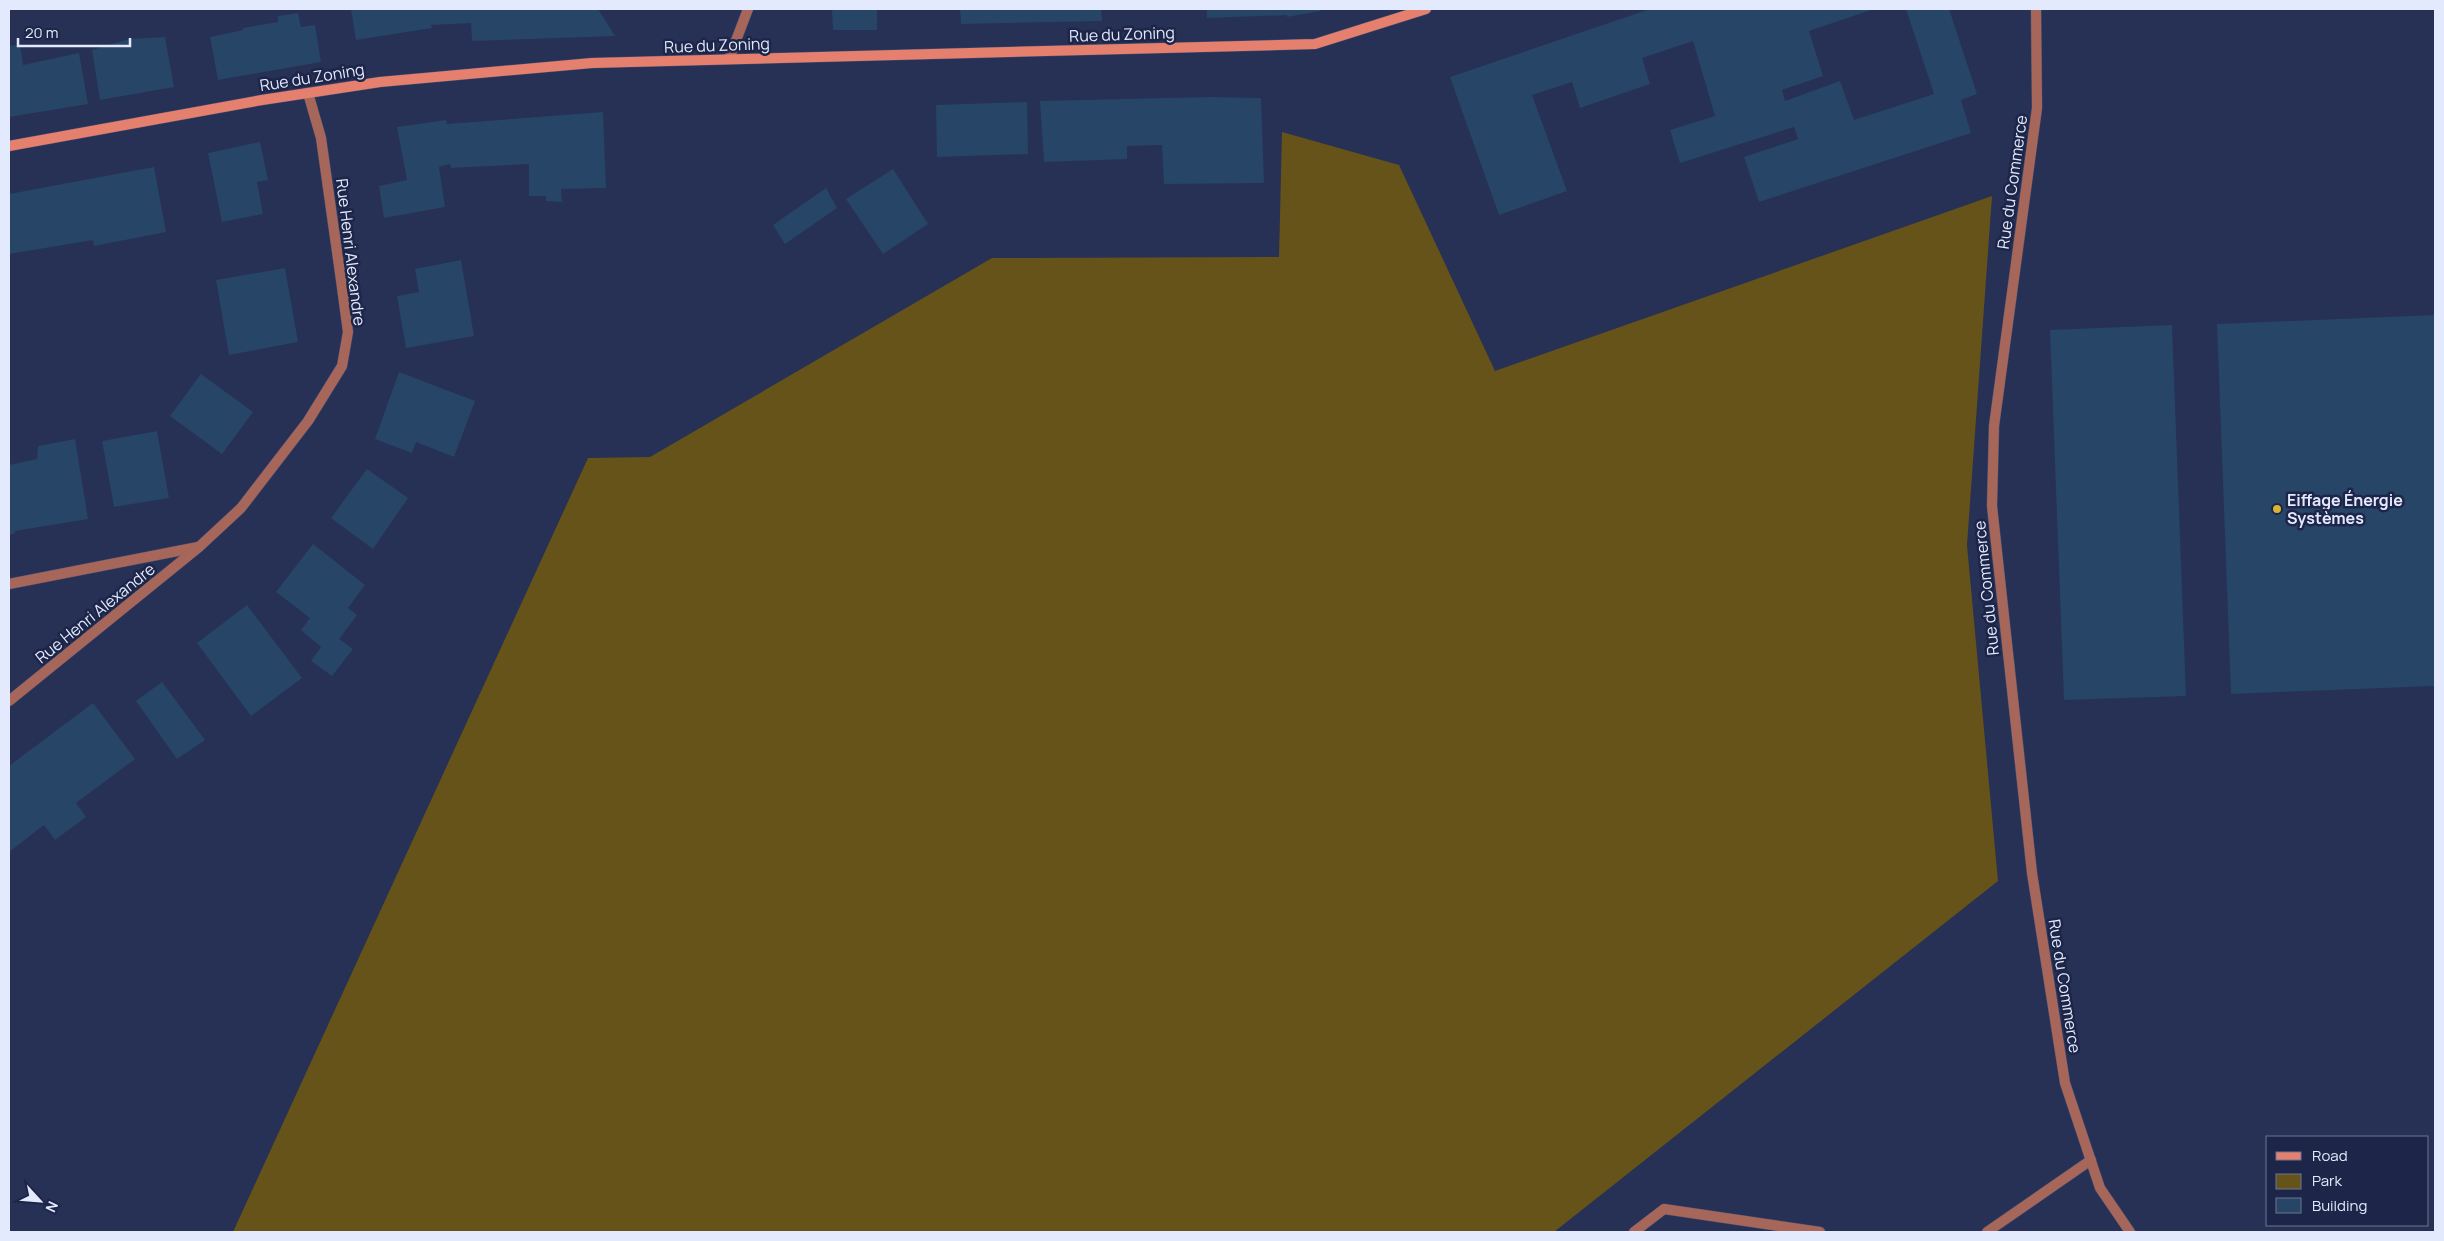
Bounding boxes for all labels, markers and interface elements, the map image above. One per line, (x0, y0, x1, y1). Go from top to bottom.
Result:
scale bar (18, 15, 130, 47)
street label: Rue du Zoning (1069, 21, 1175, 47)
text: 20 m (25, 22, 58, 43)
street label: Rue du Zoning (664, 32, 770, 58)
street label: Rue du Zoning (258, 58, 366, 96)
street label: Rue du Commerce (1992, 114, 2032, 250)
street label: Rue Henri Alexandre (331, 177, 371, 327)
place label: Eiffage Énergie Systèmes (2287, 489, 2403, 529)
marker: Eiffage Énergie Systèmes (2271, 503, 2283, 515)
street label: Rue du Commerce (1968, 520, 2004, 656)
street label: Rue Henri Alexandre (30, 558, 160, 668)
street label: Rue du Commerce (2044, 917, 2086, 1055)
legend (2266, 1136, 2429, 1226)
text: Road (2312, 1145, 2348, 1166)
text: Park (2312, 1170, 2342, 1191)
north arrow (15, 1176, 65, 1226)
text: Building (2312, 1195, 2367, 1216)
text: N (41, 1198, 63, 1216)

